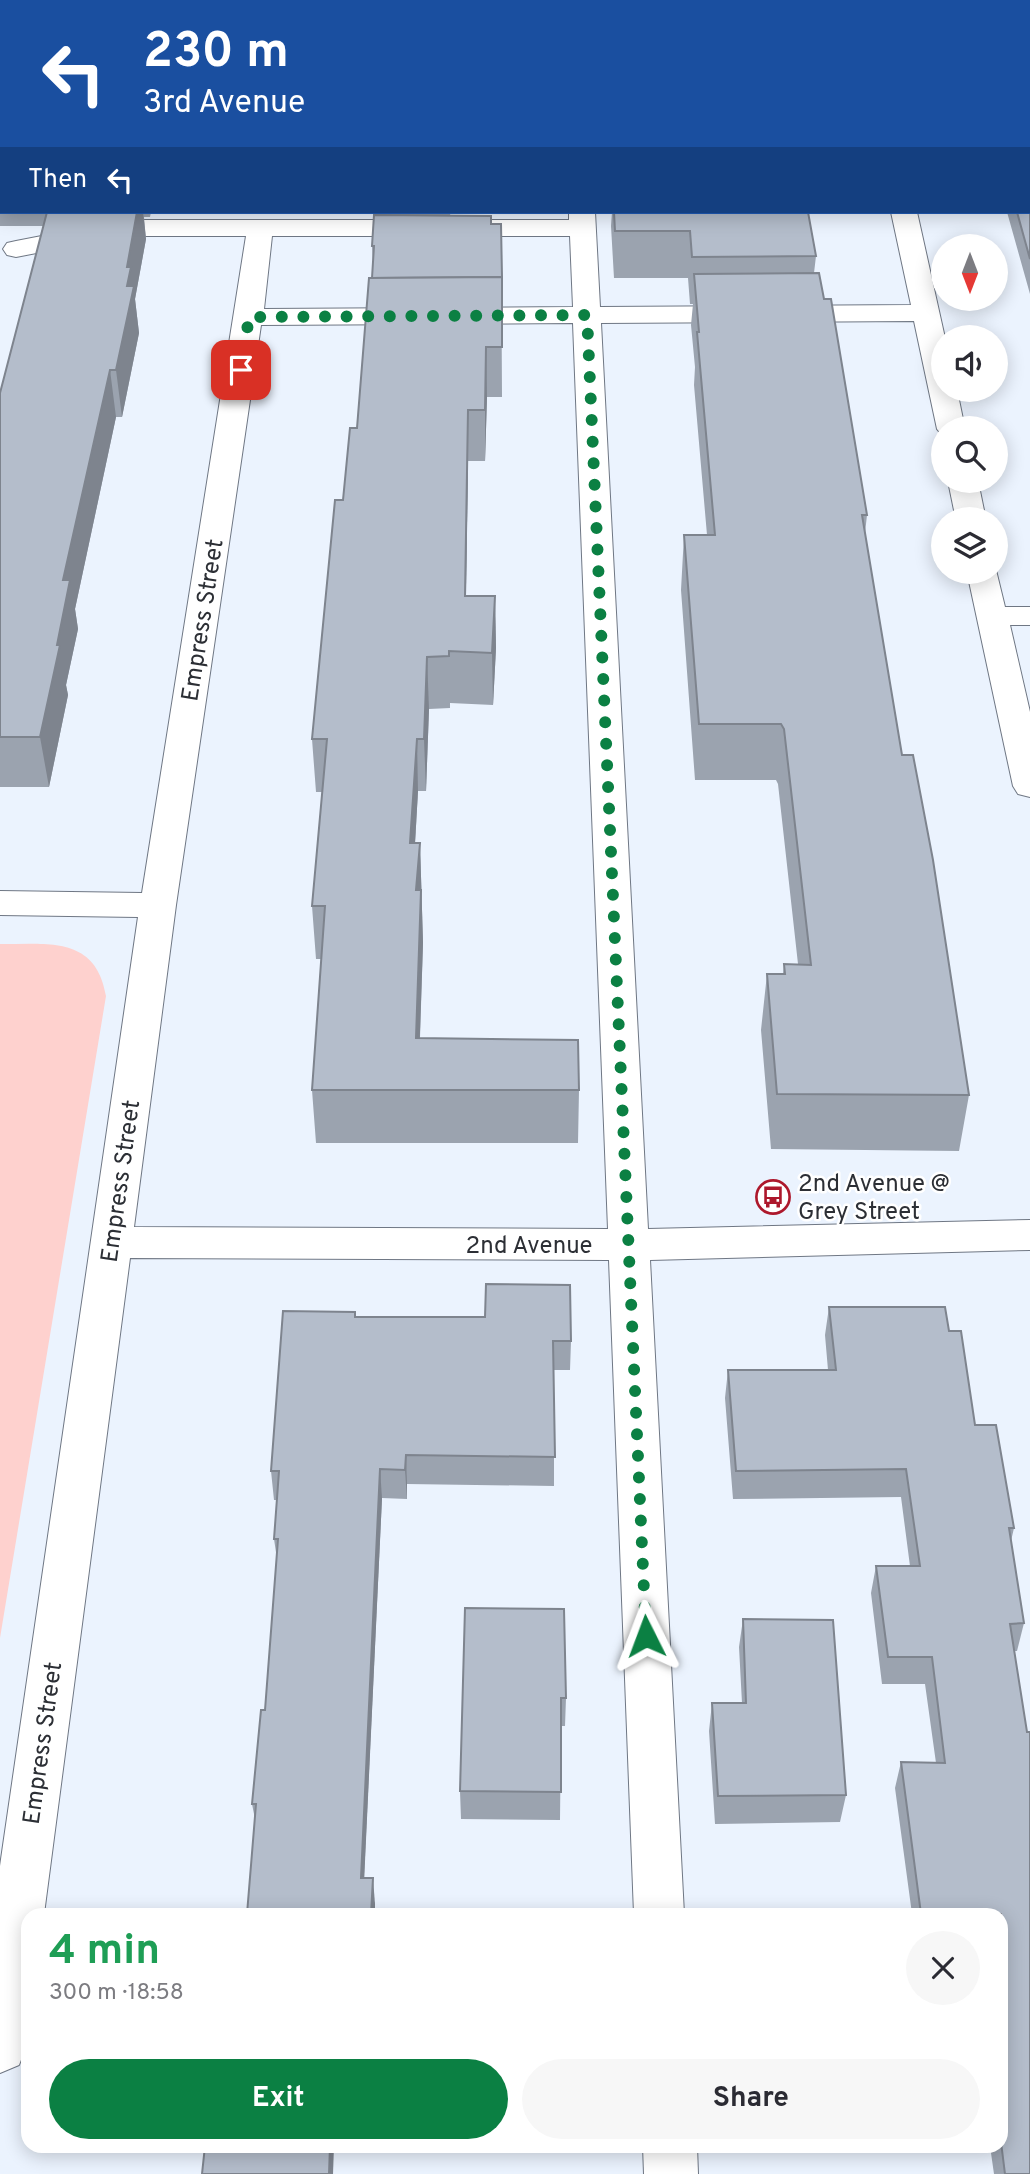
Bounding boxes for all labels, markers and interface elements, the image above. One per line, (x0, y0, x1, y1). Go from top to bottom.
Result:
text: 230 m (143, 23, 289, 85)
icon: left (28, 28, 119, 119)
text: 3rd Avenue (143, 84, 305, 124)
icon: left (101, 161, 139, 199)
text: Then (28, 164, 87, 197)
north arrow (931, 234, 1008, 312)
map controls (931, 234, 1008, 584)
button: sound (931, 325, 1008, 402)
pin (211, 340, 271, 400)
icon: arrive (222, 351, 260, 389)
button: search (931, 416, 1008, 493)
button: layers (931, 507, 1008, 584)
street label: Empress Street (176, 537, 232, 704)
street label: Empress Street (96, 1098, 148, 1265)
place label: 2nd Avenue @ Grey Street (798, 1170, 950, 1228)
bus stop icon: 2nd Avenue @ Grey Street (754, 1178, 792, 1216)
street label: 2nd Avenue (466, 1232, 592, 1262)
position arrow (609, 1599, 683, 1673)
street label: Empress Street (18, 1660, 70, 1827)
text: 4 min (49, 1926, 160, 1979)
button: close (906, 1931, 980, 2005)
text: 300 m · 18:58 (49, 1979, 184, 2008)
button: Exit (49, 2059, 508, 2139)
button: Share (522, 2059, 980, 2139)

